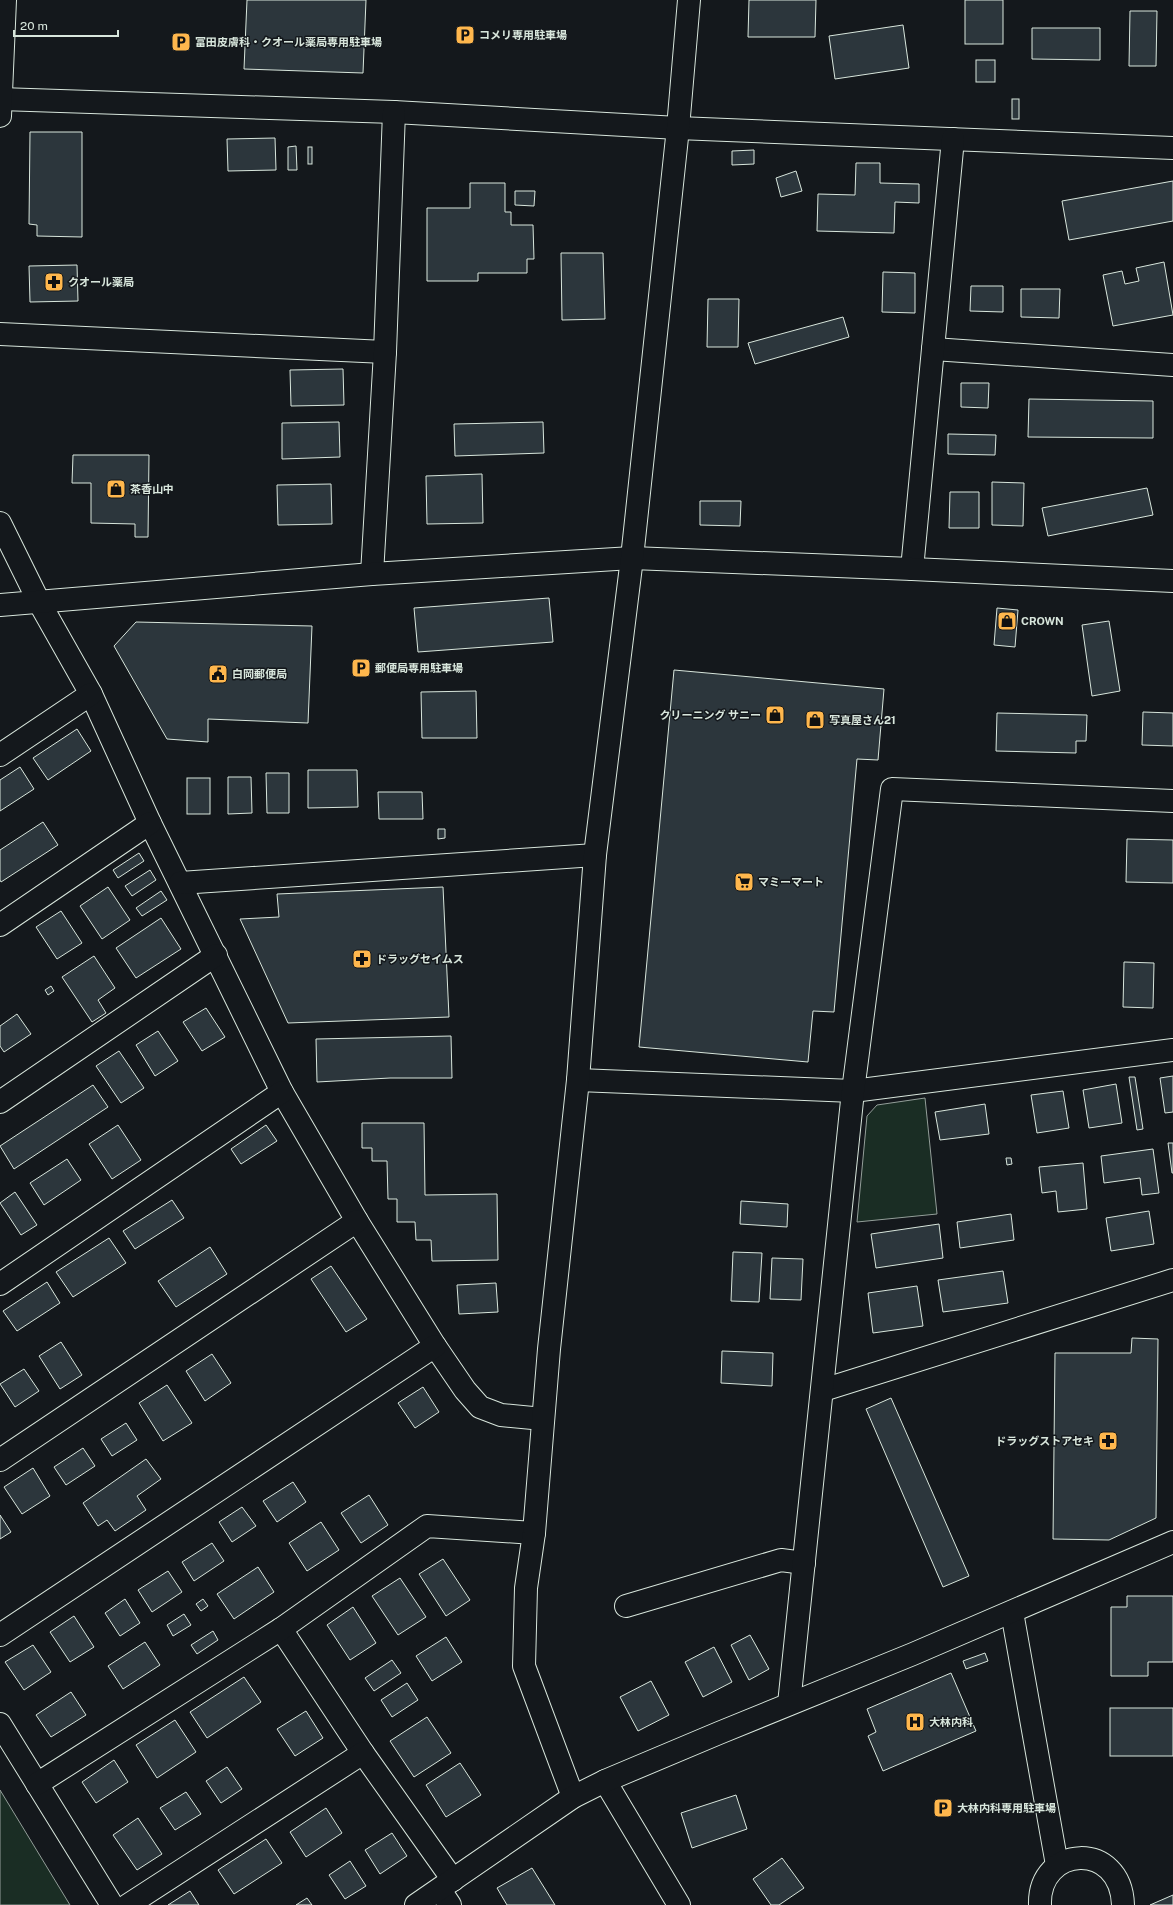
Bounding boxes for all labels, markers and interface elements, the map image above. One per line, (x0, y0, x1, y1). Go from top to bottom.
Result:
scale bar (14, 12, 118, 38)
text: 20 m (20, 19, 48, 33)
parking icon: コメリ専用駐車場 (454, 24, 476, 46)
place label: コメリ専用駐車場 (479, 29, 567, 41)
parking icon: 富田皮膚科・クオール薬局専用駐車場 (170, 31, 192, 53)
place label: 富田皮膚科・クオール薬局専用駐車場 (195, 36, 382, 48)
pharmacy icon: クオール薬局 (43, 271, 65, 293)
place label: クオール薬局 (68, 276, 134, 288)
shop icon: 茶香山中 (105, 478, 127, 500)
place label: 茶香山中 (130, 483, 174, 495)
shop icon: CROWN (996, 610, 1018, 632)
place label: CROWN (1021, 615, 1064, 627)
parking icon: 郵便局専用駐車場 (350, 657, 372, 679)
place label: 郵便局専用駐車場 (375, 662, 463, 674)
public building icon: 白岡郵便局 (207, 663, 229, 685)
place label: 白岡郵便局 (232, 668, 287, 680)
shop icon: クリーニング サニー (764, 704, 786, 726)
place label: クリーニング サニー (660, 709, 761, 721)
shop icon: 写真屋さん21 (804, 709, 826, 731)
place label: 写真屋さん21 (829, 714, 896, 726)
supermarket icon: マミーマート (733, 871, 755, 893)
place label: マミーマート (758, 876, 824, 888)
pharmacy icon: ドラッグセイムス (351, 948, 373, 970)
place label: ドラッグセイムス (376, 953, 464, 965)
pharmacy icon: ドラッグストアセキ (1097, 1430, 1119, 1452)
place label: ドラッグストアセキ (995, 1435, 1094, 1447)
hospital icon: 大林内科 (904, 1711, 926, 1733)
place label: 大林内科 (929, 1716, 973, 1728)
parking icon: 大林内科専用駐車場 (932, 1797, 954, 1819)
place label: 大林内科専用駐車場 (957, 1802, 1056, 1814)

